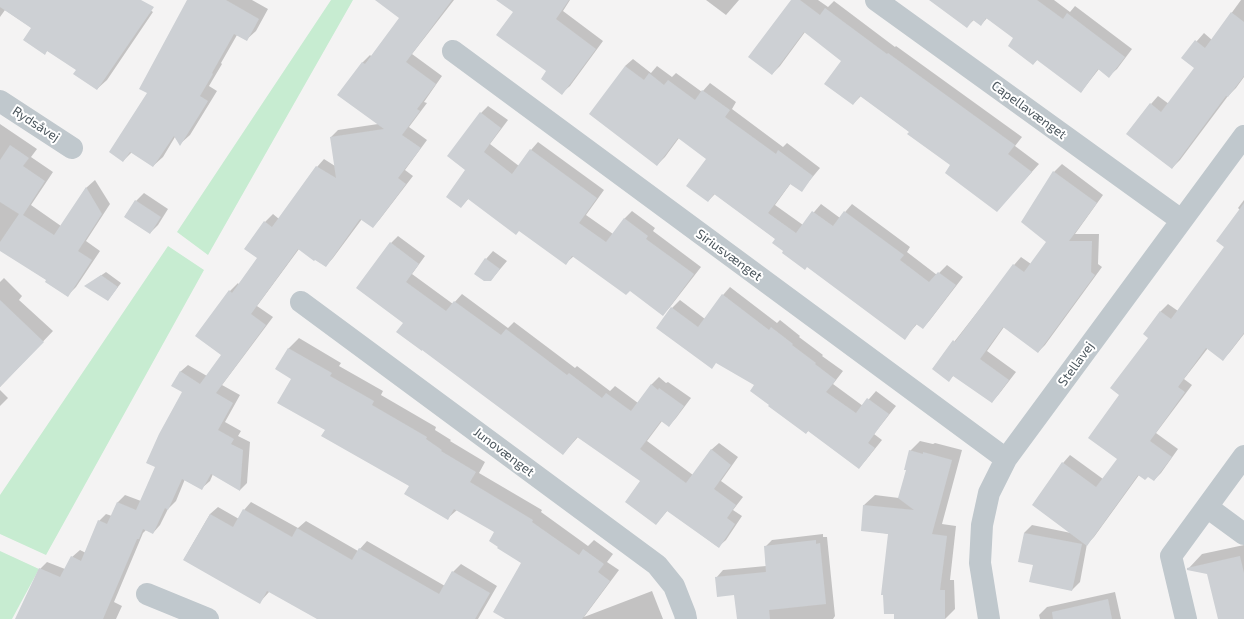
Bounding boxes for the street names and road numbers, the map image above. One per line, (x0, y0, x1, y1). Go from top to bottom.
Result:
street label: Capellavænget (989, 78, 1069, 142)
street label: Rydsåvej (9, 103, 63, 145)
street label: Siriusvænget (693, 226, 765, 284)
street label: Stellavej (1055, 339, 1097, 389)
street label: Junovænget (471, 424, 537, 480)

